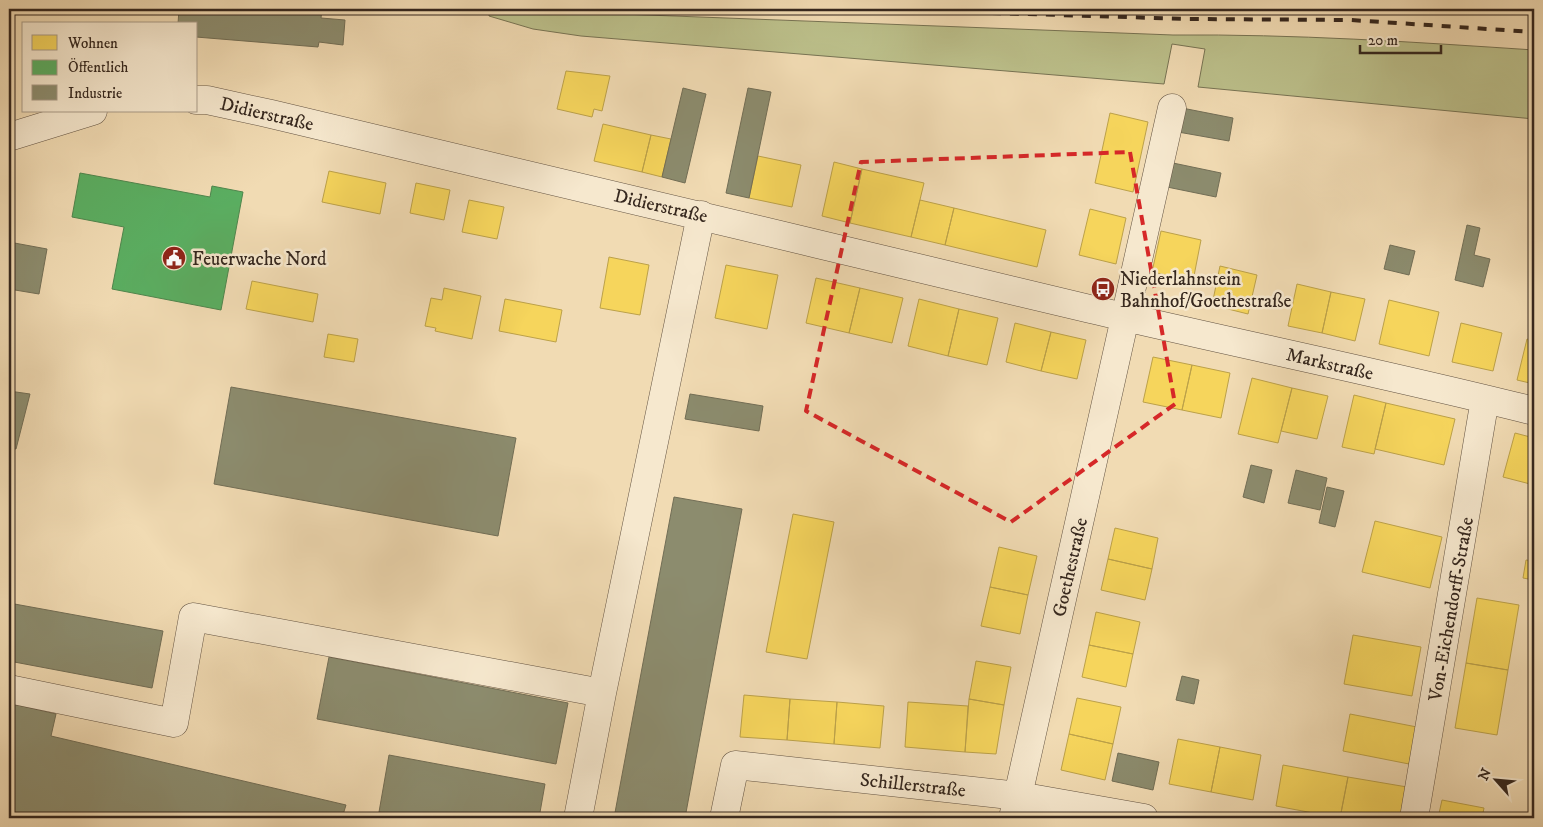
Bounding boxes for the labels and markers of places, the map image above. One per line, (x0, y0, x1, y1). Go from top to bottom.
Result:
public building icon: Feuerwache Nord (161, 245, 187, 271)
place label: Feuerwache Nord (192, 248, 327, 271)
place label: Niederlahnstein Bahnhof/Goethestraße (1120, 268, 1292, 313)
bus stop icon: Niederlahnstein Bahnhof/Goethestraße (1090, 276, 1116, 302)

